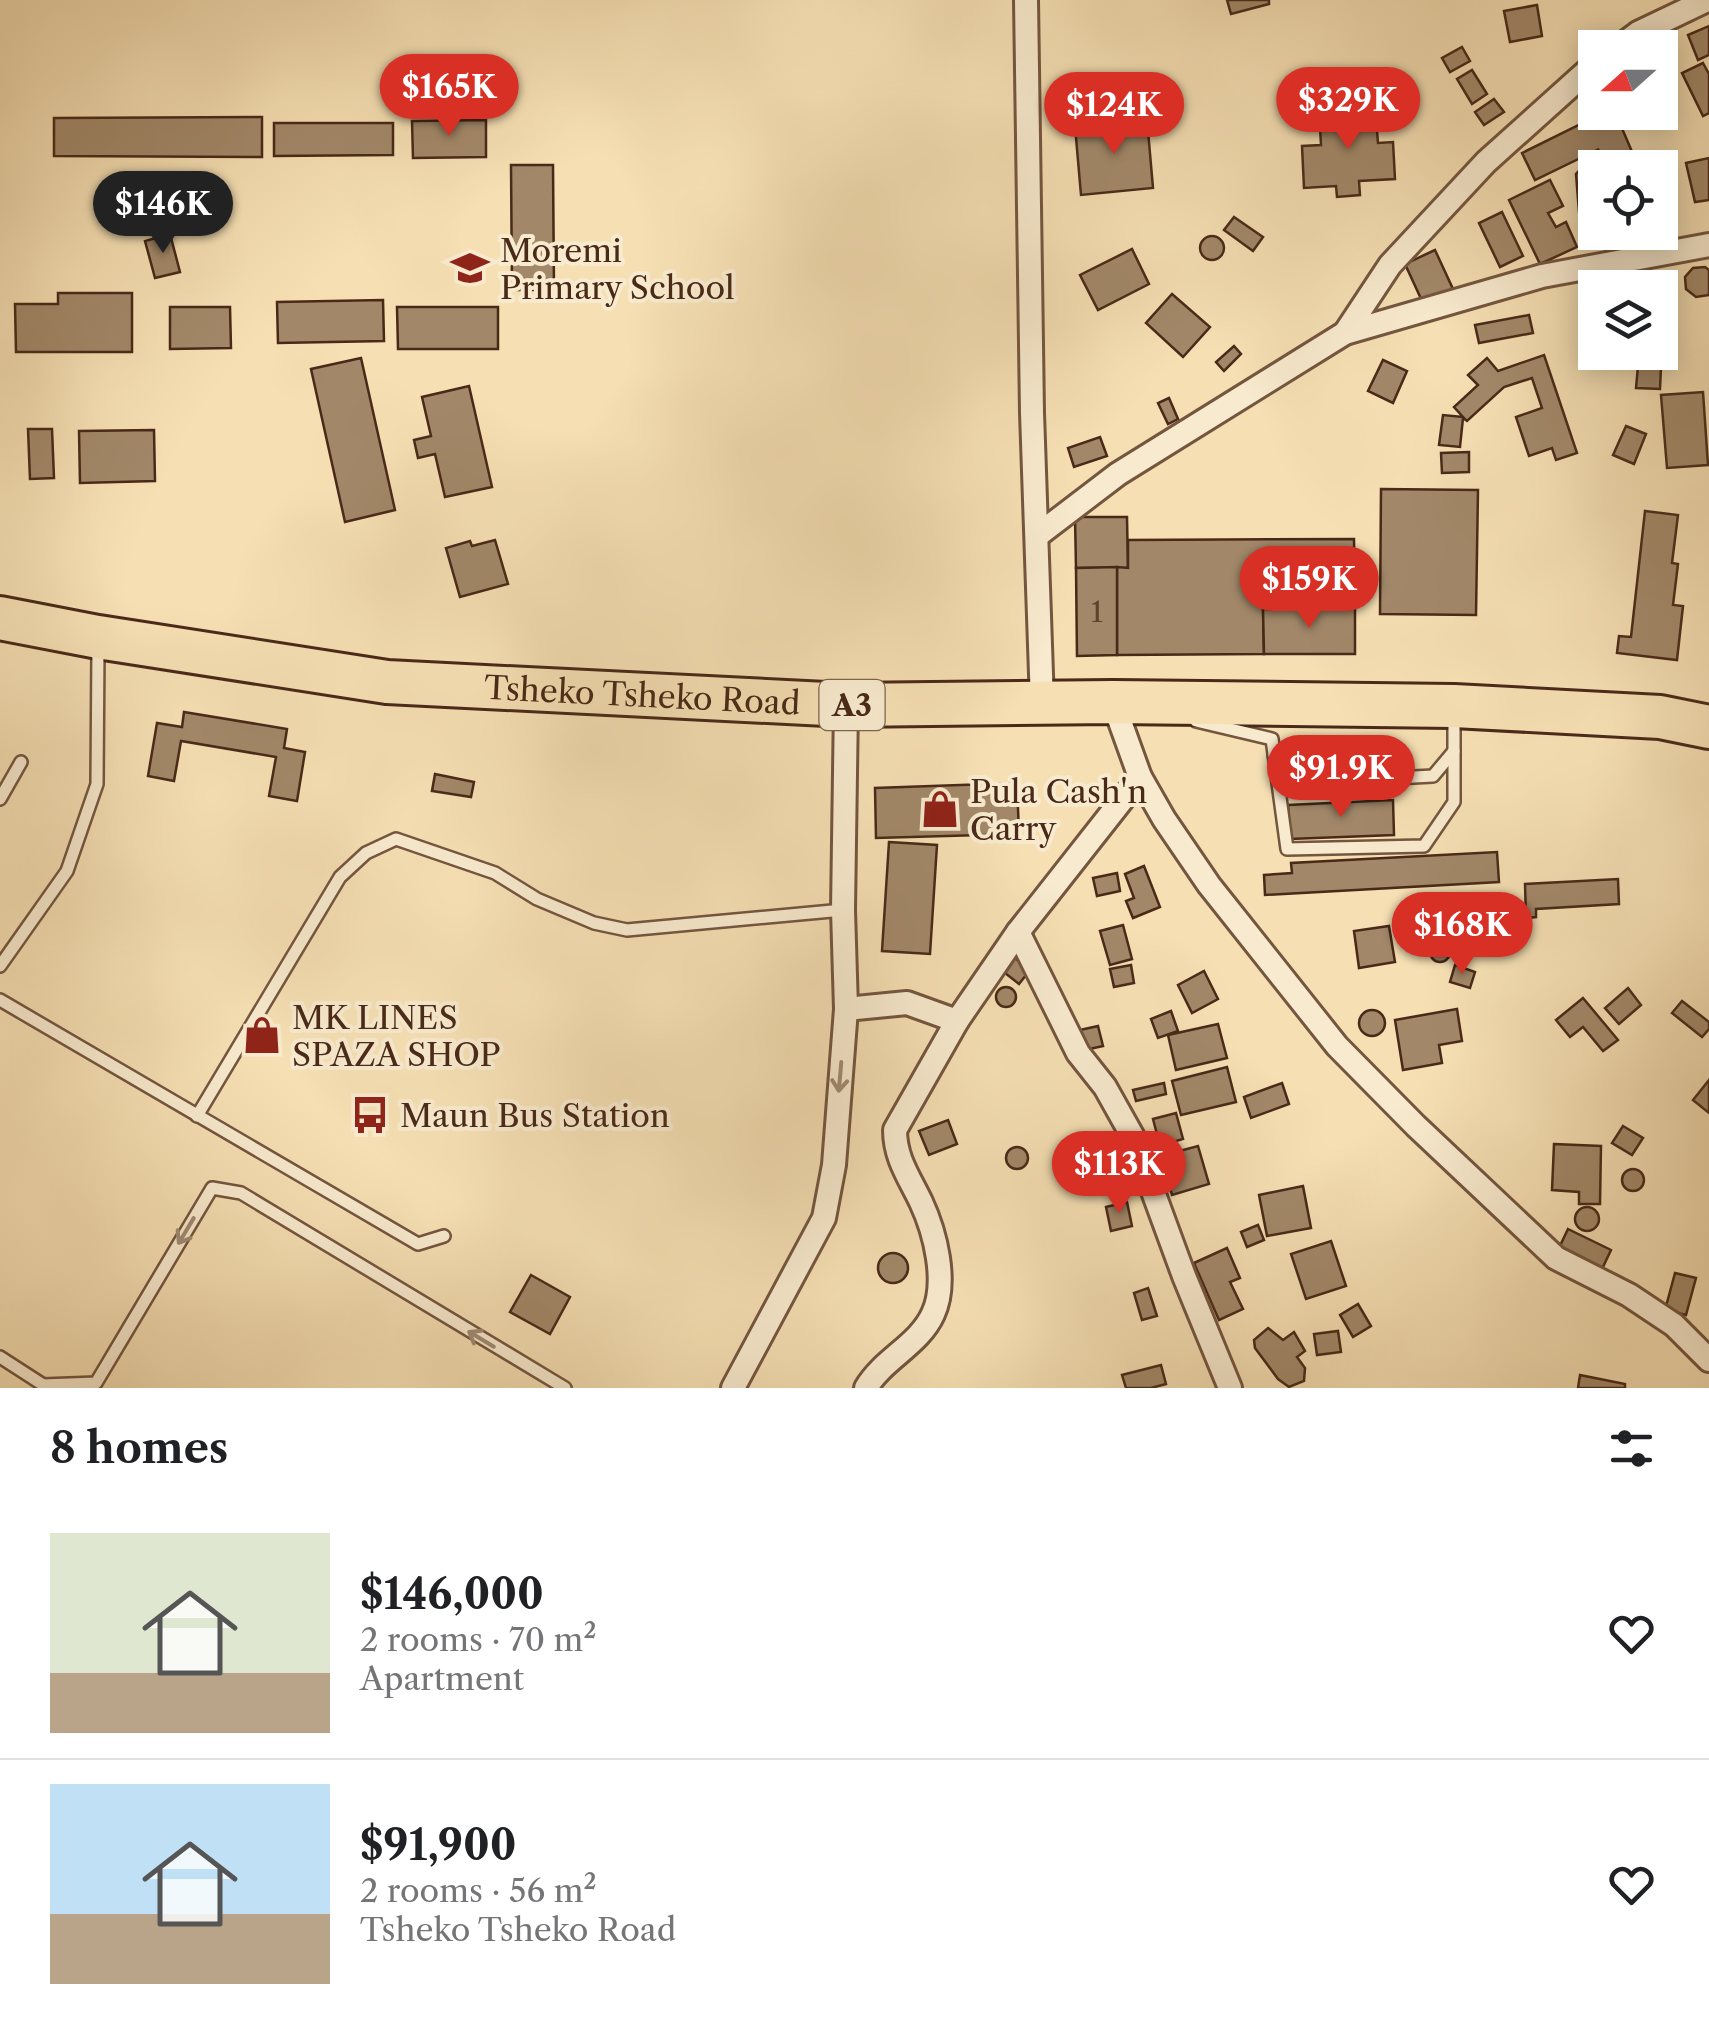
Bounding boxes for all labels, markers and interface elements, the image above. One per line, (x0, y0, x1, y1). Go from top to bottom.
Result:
north arrow (1578, 30, 1678, 130)
map controls (1578, 30, 1678, 370)
pin: $165K (379, 54, 519, 139)
text: $165K (402, 67, 496, 106)
pin: $329K (1278, 67, 1418, 152)
pin: $124K (1044, 72, 1184, 157)
text: $329K (1298, 80, 1398, 119)
text: $124K (1066, 85, 1162, 124)
button: locate (1578, 150, 1678, 250)
pin: $146K (93, 171, 233, 256)
text: $146K (115, 184, 211, 223)
place label: Moremi Primary School (500, 231, 735, 307)
school or university icon: Moremi Primary School (449, 247, 491, 289)
button: layers (1578, 270, 1678, 370)
pin: $159K (1239, 546, 1379, 631)
text: $159K (1262, 559, 1356, 598)
house number: 1 (1091, 595, 1103, 629)
street label: Tsheko Tsheko Road (483, 667, 801, 722)
road number: A3 (820, 680, 884, 730)
pin: $91.9K (1260, 735, 1422, 820)
text: $91.9K (1289, 748, 1393, 787)
place label: Pula Cash'n Carry (970, 772, 1147, 848)
shop icon: Pula Cash'n Carry (919, 788, 961, 830)
pin: $168K (1392, 892, 1532, 977)
text: $168K (1414, 905, 1510, 944)
place label: MK LINES SPAZA SHOP (292, 998, 501, 1074)
shop icon: MK LINES SPAZA SHOP (241, 1014, 283, 1056)
one-way arrow (831, 1061, 850, 1093)
bus stop icon: Maun Bus Station (349, 1094, 391, 1136)
place label: Maun Bus Station (400, 1096, 670, 1135)
pin: $113K (1049, 1131, 1189, 1216)
text: $113K (1074, 1144, 1164, 1183)
one-way arrow (176, 1216, 196, 1245)
one-way arrow (467, 1329, 496, 1349)
icon: filters (1604, 1421, 1659, 1476)
text: 8 homes (50, 1422, 228, 1474)
text: $146,000 (360, 1568, 544, 1620)
icon: home (130, 1573, 250, 1693)
icon: heart (1604, 1606, 1659, 1661)
text: 2 rooms · 70 m² (360, 1620, 596, 1659)
text: Apartment (360, 1659, 524, 1698)
text: $91,900 (360, 1819, 517, 1871)
icon: home (130, 1824, 250, 1944)
icon: heart (1604, 1857, 1659, 1912)
text: 2 rooms · 56 m² (360, 1871, 597, 1910)
text: Tsheko Tsheko Road (360, 1910, 676, 1949)

